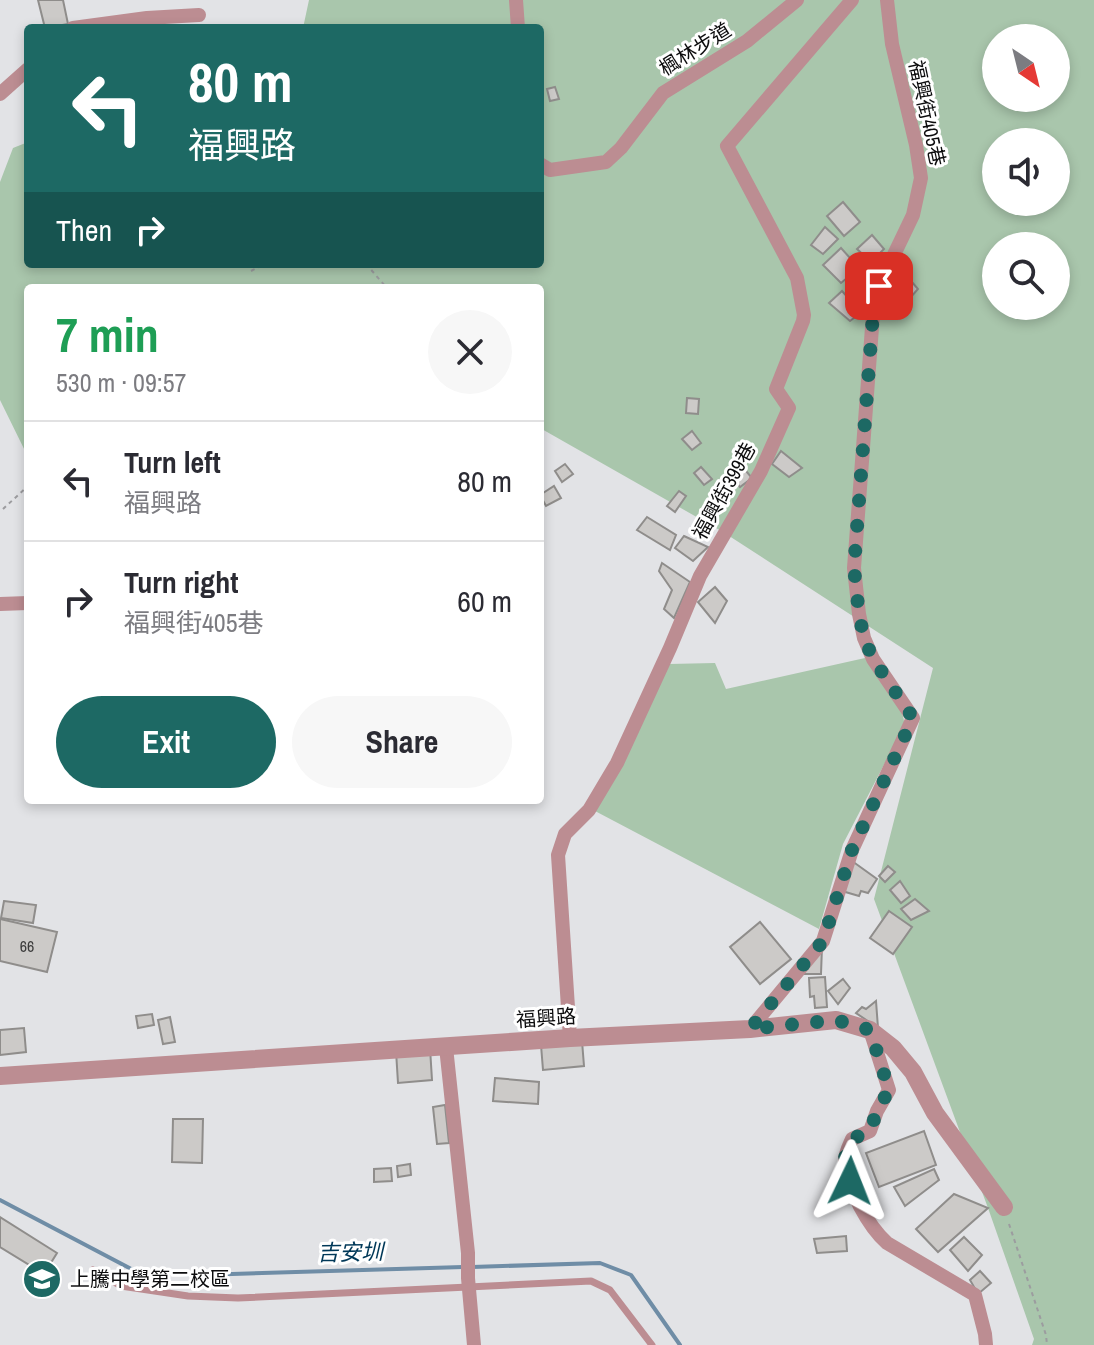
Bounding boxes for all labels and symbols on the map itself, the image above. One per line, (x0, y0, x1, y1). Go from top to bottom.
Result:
street label: 楓林步道 (654, 16, 736, 81)
north arrow (982, 24, 1070, 112)
street label: 福興街405巷 (903, 58, 952, 168)
pin (845, 252, 913, 320)
street label: 福興街399巷 (686, 437, 761, 544)
house number: 66 (20, 935, 34, 957)
street label: 福興路 (515, 1002, 577, 1033)
position arrow (808, 1139, 892, 1223)
water label: 吉安圳 (317, 1236, 386, 1268)
school or university icon: 上騰中學第二校區 (21, 1258, 63, 1300)
place label: 上騰中學第二校區 (70, 1265, 230, 1292)

